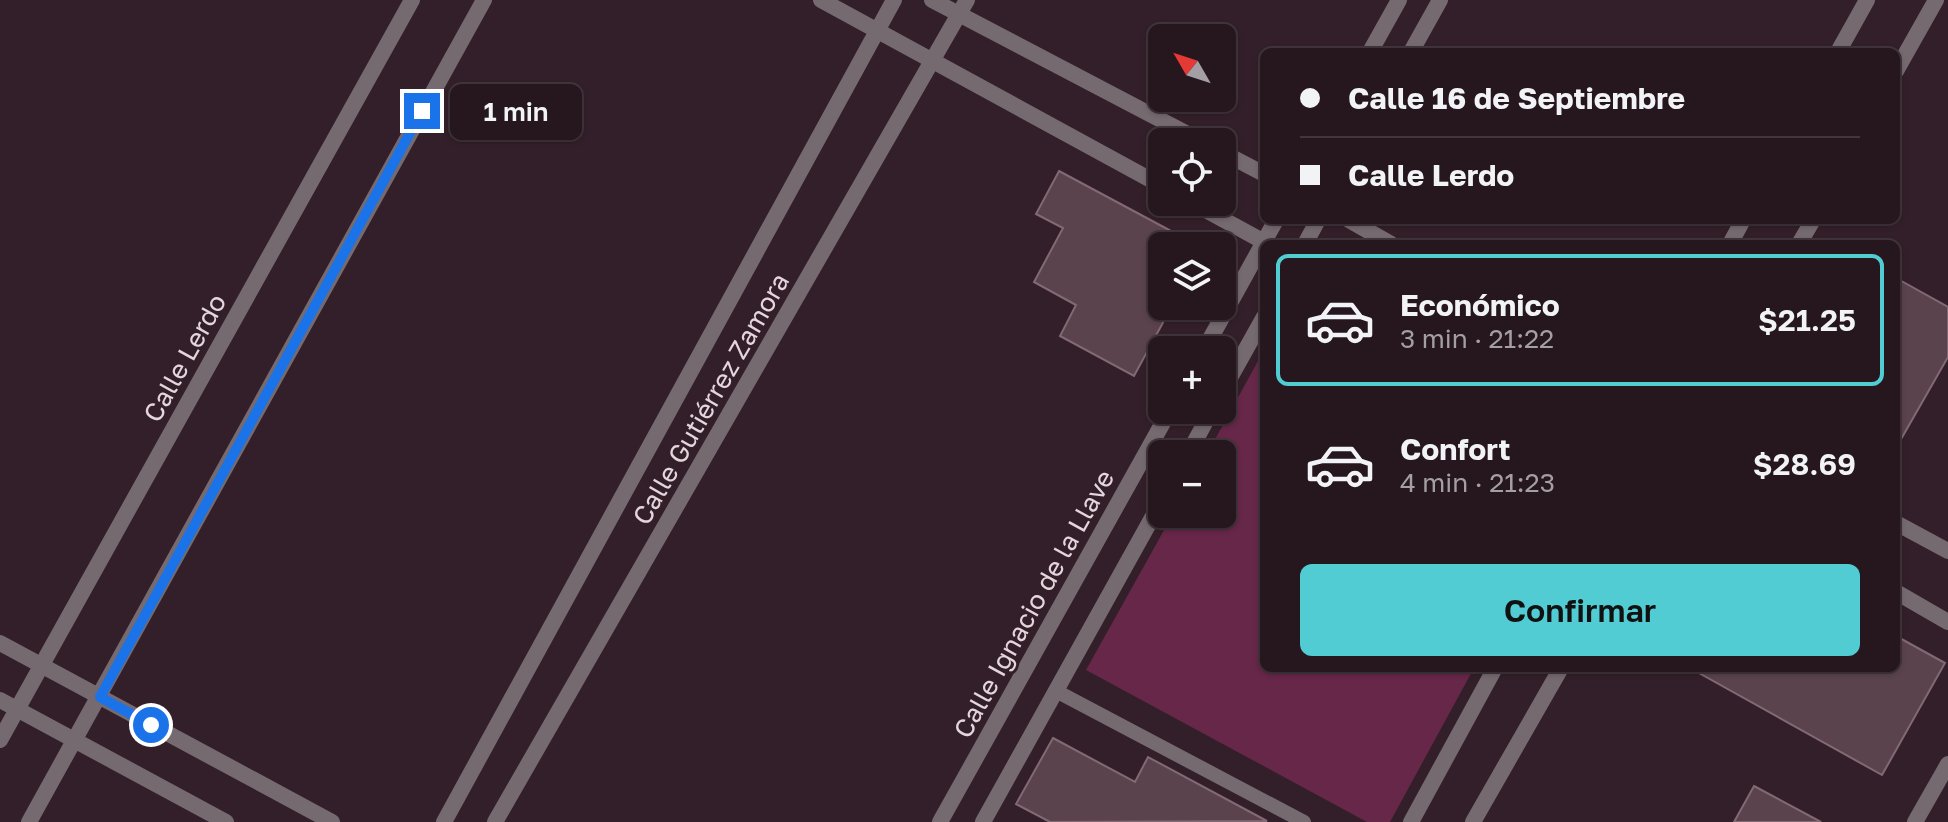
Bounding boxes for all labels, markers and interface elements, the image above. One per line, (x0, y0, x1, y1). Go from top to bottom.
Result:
north arrow (1148, 24, 1236, 112)
map controls (1148, 24, 1236, 528)
text: Calle 16 de Septiembre (1348, 80, 1685, 116)
callout: 1 min (450, 83, 582, 139)
route end (404, 93, 440, 129)
text: 1 min (483, 96, 549, 127)
button: locate (1148, 128, 1236, 216)
text: Calle Lerdo (1348, 157, 1514, 193)
button: layers (1148, 232, 1236, 320)
street label: Calle Gutiérrez Zamora (626, 268, 795, 530)
icon: car (1304, 284, 1376, 356)
text: Económico (1400, 287, 1560, 323)
street label: Calle Lerdo (137, 288, 232, 427)
text: $21.25 (1758, 302, 1856, 338)
text: 3 min · 21:22 (1400, 323, 1554, 354)
button: + (1148, 336, 1236, 424)
icon: car (1304, 428, 1376, 500)
text: Confort (1400, 431, 1511, 467)
button: − (1148, 440, 1236, 528)
text: $28.69 (1753, 446, 1856, 482)
street label: Calle Ignacio de la Llave (947, 464, 1120, 743)
text: 4 min · 21:23 (1400, 467, 1555, 498)
button: Confirmar (1300, 564, 1860, 656)
route start (133, 707, 169, 743)

